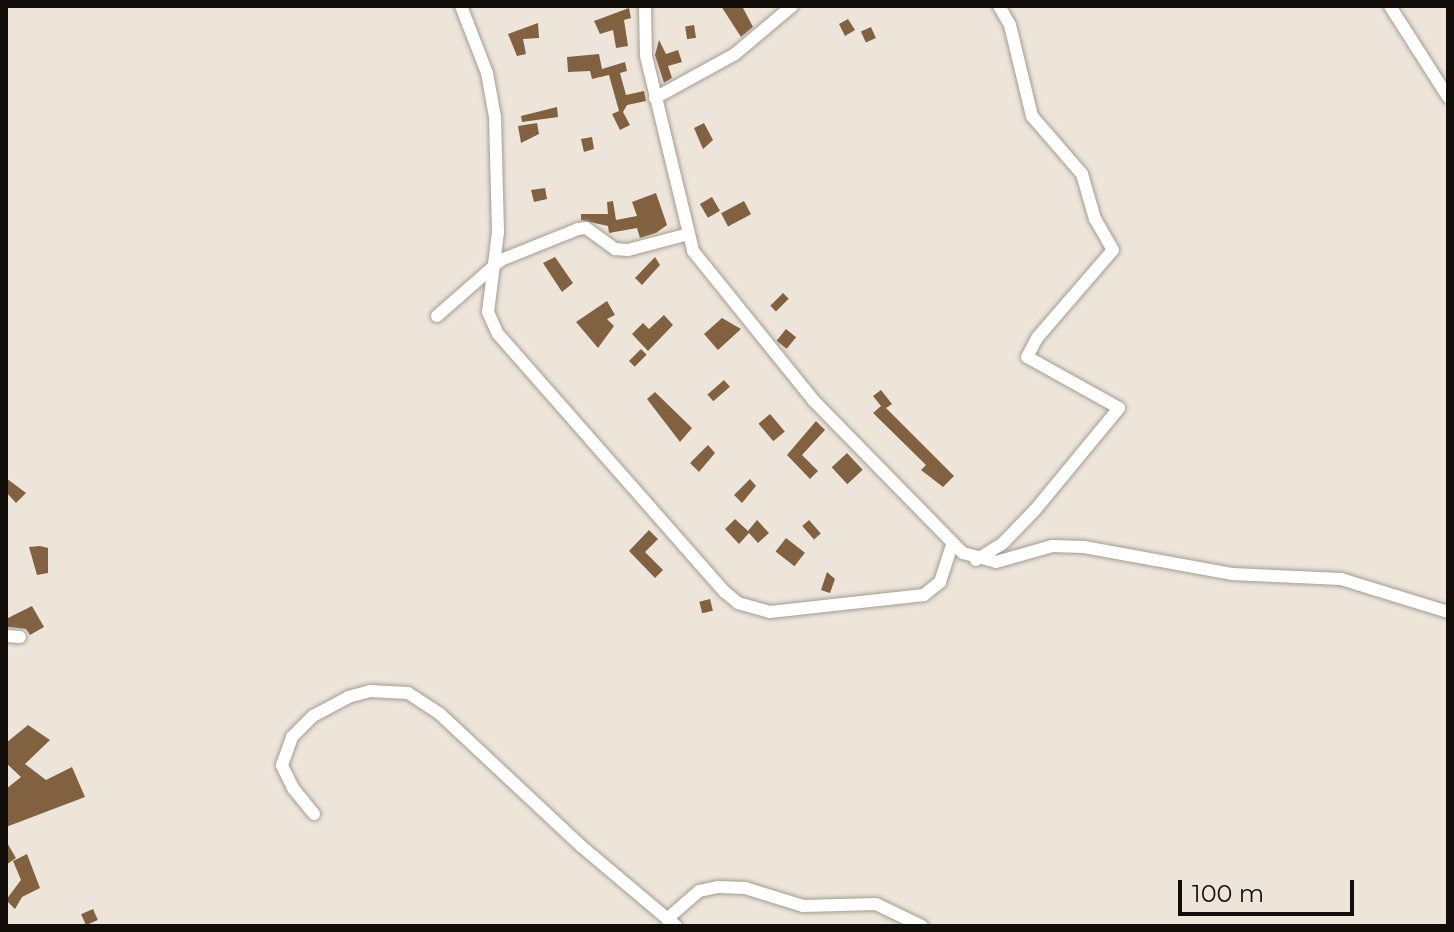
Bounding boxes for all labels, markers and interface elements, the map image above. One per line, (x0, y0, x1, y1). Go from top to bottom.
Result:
scale bar (1182, 864, 1358, 914)
text: 100 m (1192, 879, 1264, 908)

